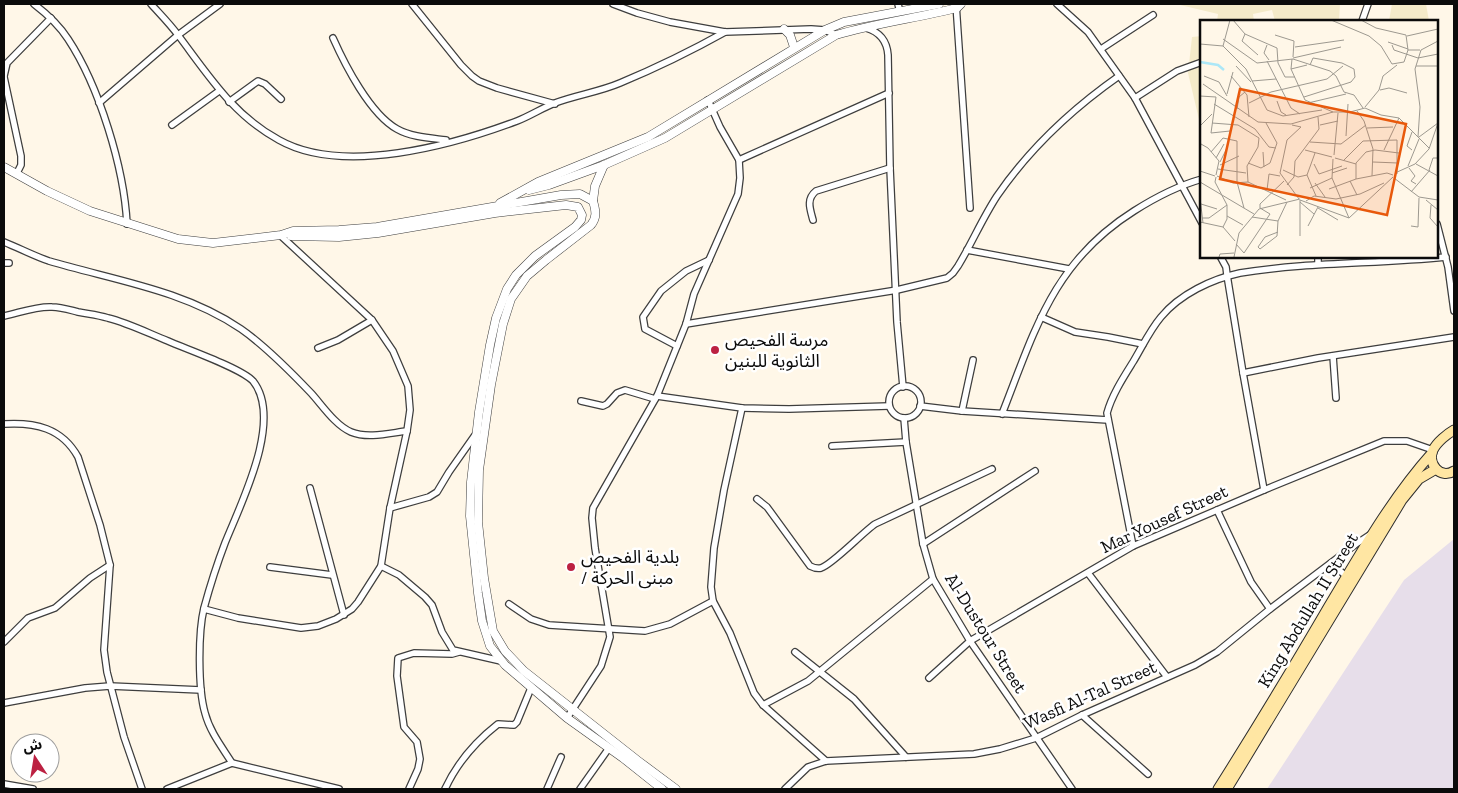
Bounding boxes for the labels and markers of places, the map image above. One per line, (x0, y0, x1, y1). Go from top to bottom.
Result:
place label: مرسة الفحيص الثانوية للبنين (725, 329, 828, 372)
marker: مرسة الفحيص الثانوية للبنين (709, 344, 721, 356)
place label: بلدية الفحيص / مبنى الحركة (581, 546, 679, 589)
marker: بلدية الفحيص / مبنى الحركة (565, 561, 577, 573)

